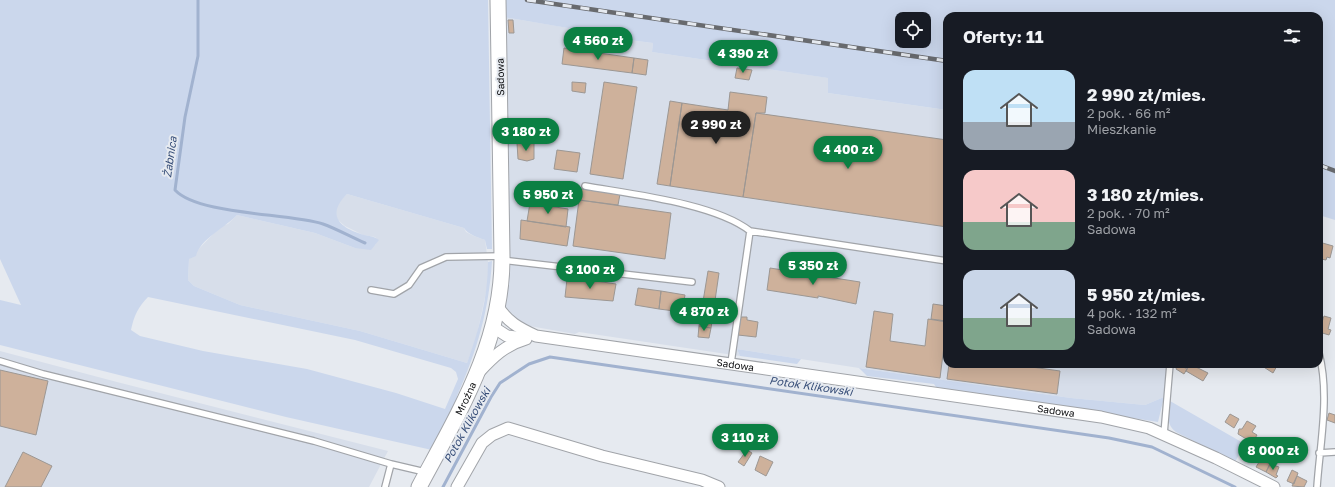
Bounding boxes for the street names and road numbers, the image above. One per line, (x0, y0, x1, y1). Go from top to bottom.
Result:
street label: Sadowa (494, 58, 506, 96)
street label: Sadowa (716, 356, 755, 373)
street label: Mroźna (452, 380, 478, 417)
street label: Sadowa (1036, 402, 1075, 419)

